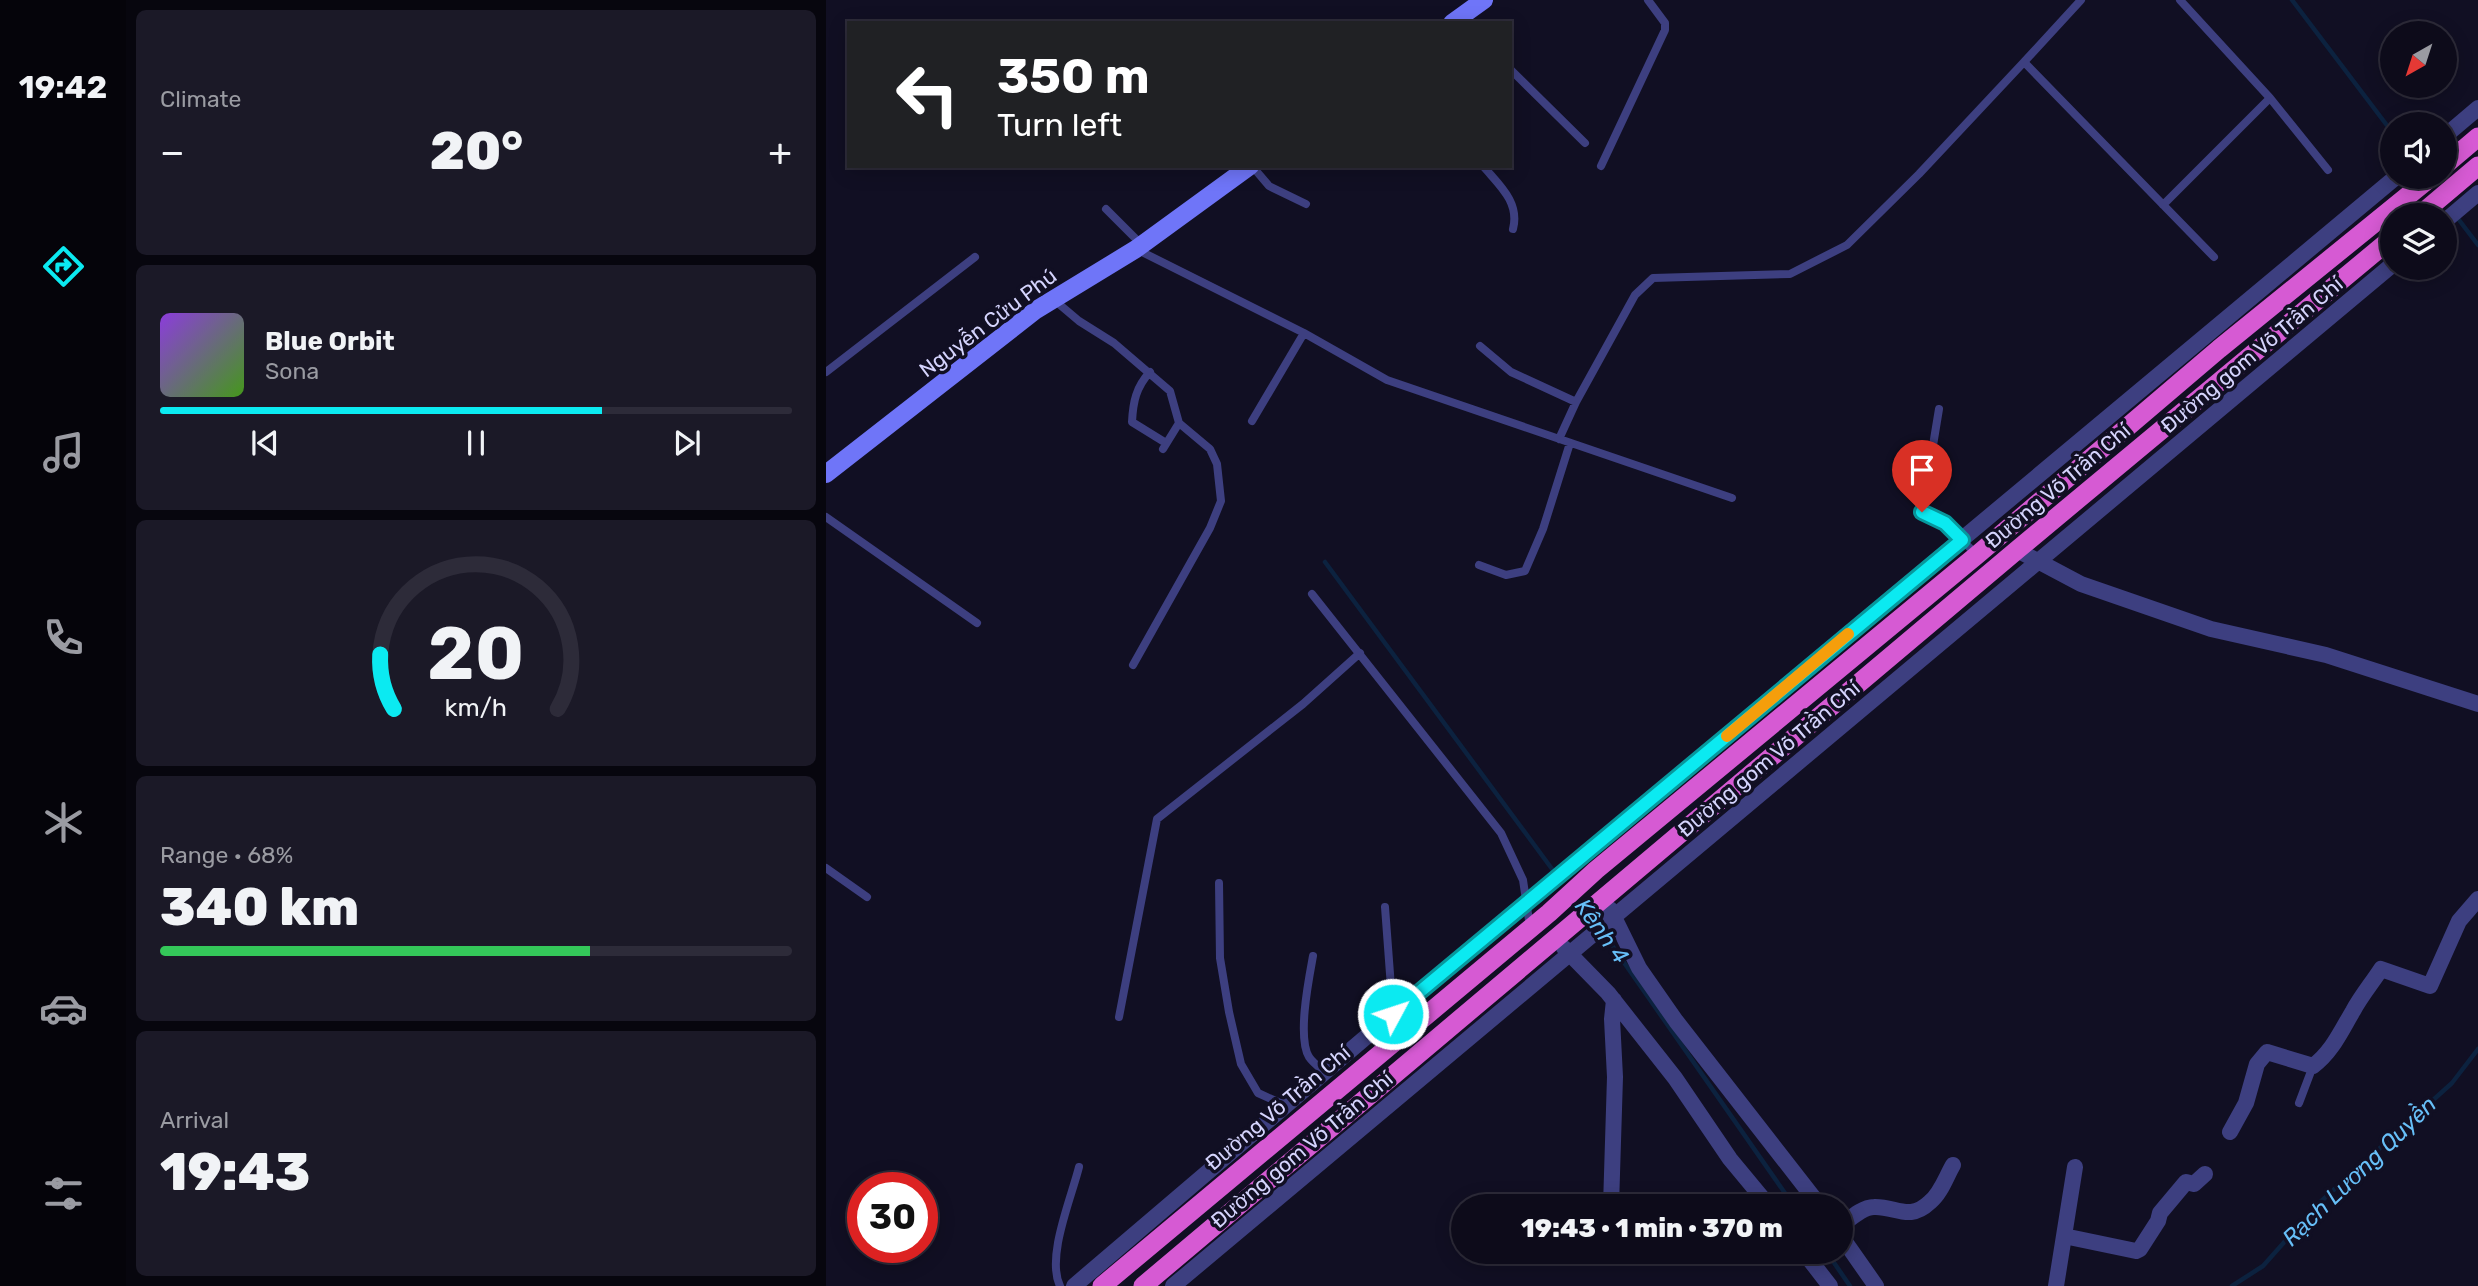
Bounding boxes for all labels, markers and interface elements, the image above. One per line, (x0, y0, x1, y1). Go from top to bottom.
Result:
north arrow (2380, 21, 2457, 98)
map controls (2380, 21, 2457, 280)
text: 350 m (997, 47, 1150, 105)
icon: left (882, 49, 973, 140)
text: 19:42 (19, 68, 107, 106)
text: Climate (160, 85, 241, 113)
text: Turn left (997, 106, 1122, 144)
button: sound (2380, 112, 2457, 189)
text: 20° (430, 120, 523, 182)
text: − (160, 129, 185, 175)
text: + (768, 129, 792, 175)
button: layers (2380, 203, 2457, 280)
icon: directions (39, 242, 88, 291)
street label: Nguyễn Cửu Phú (914, 263, 1061, 382)
street label: Đường gom Võ Trần Chí (2156, 271, 2348, 438)
text: Blue Orbit (265, 326, 395, 357)
text: Sona (265, 357, 319, 385)
street label: Đường Võ Trần Chí (1980, 417, 2136, 553)
icon: previous (246, 424, 284, 462)
icon: pause (457, 424, 495, 462)
icon: next (668, 424, 706, 462)
icon: music (39, 428, 88, 477)
pin (1892, 440, 1952, 512)
icon: arrive (1903, 451, 1941, 489)
text: 20 (428, 611, 524, 697)
icon: phone (39, 613, 88, 662)
street label: Đường gom Võ Trần Chí (1673, 675, 1865, 842)
text: km/h (445, 693, 507, 722)
icon: climate (39, 798, 88, 847)
text: Range · 68% (160, 841, 293, 869)
text: 340 km (160, 876, 359, 938)
water label: Kênh 4 (1569, 893, 1635, 969)
position arrow (1356, 977, 1430, 1051)
icon: car (39, 984, 88, 1033)
street label: Đường Võ Trần Chí (1200, 1039, 1356, 1175)
street label: Đường gom Võ Trần Chí (1206, 1066, 1398, 1233)
water label: Rạch Lương Quyền (2276, 1090, 2442, 1252)
text: Arrival (160, 1106, 229, 1134)
text: 19:43 (160, 1141, 310, 1203)
icon: filters (39, 1169, 88, 1218)
speed limit sign: 30 (847, 1172, 938, 1263)
text: 19:43 · 1 min · 370 m (1521, 1213, 1783, 1244)

